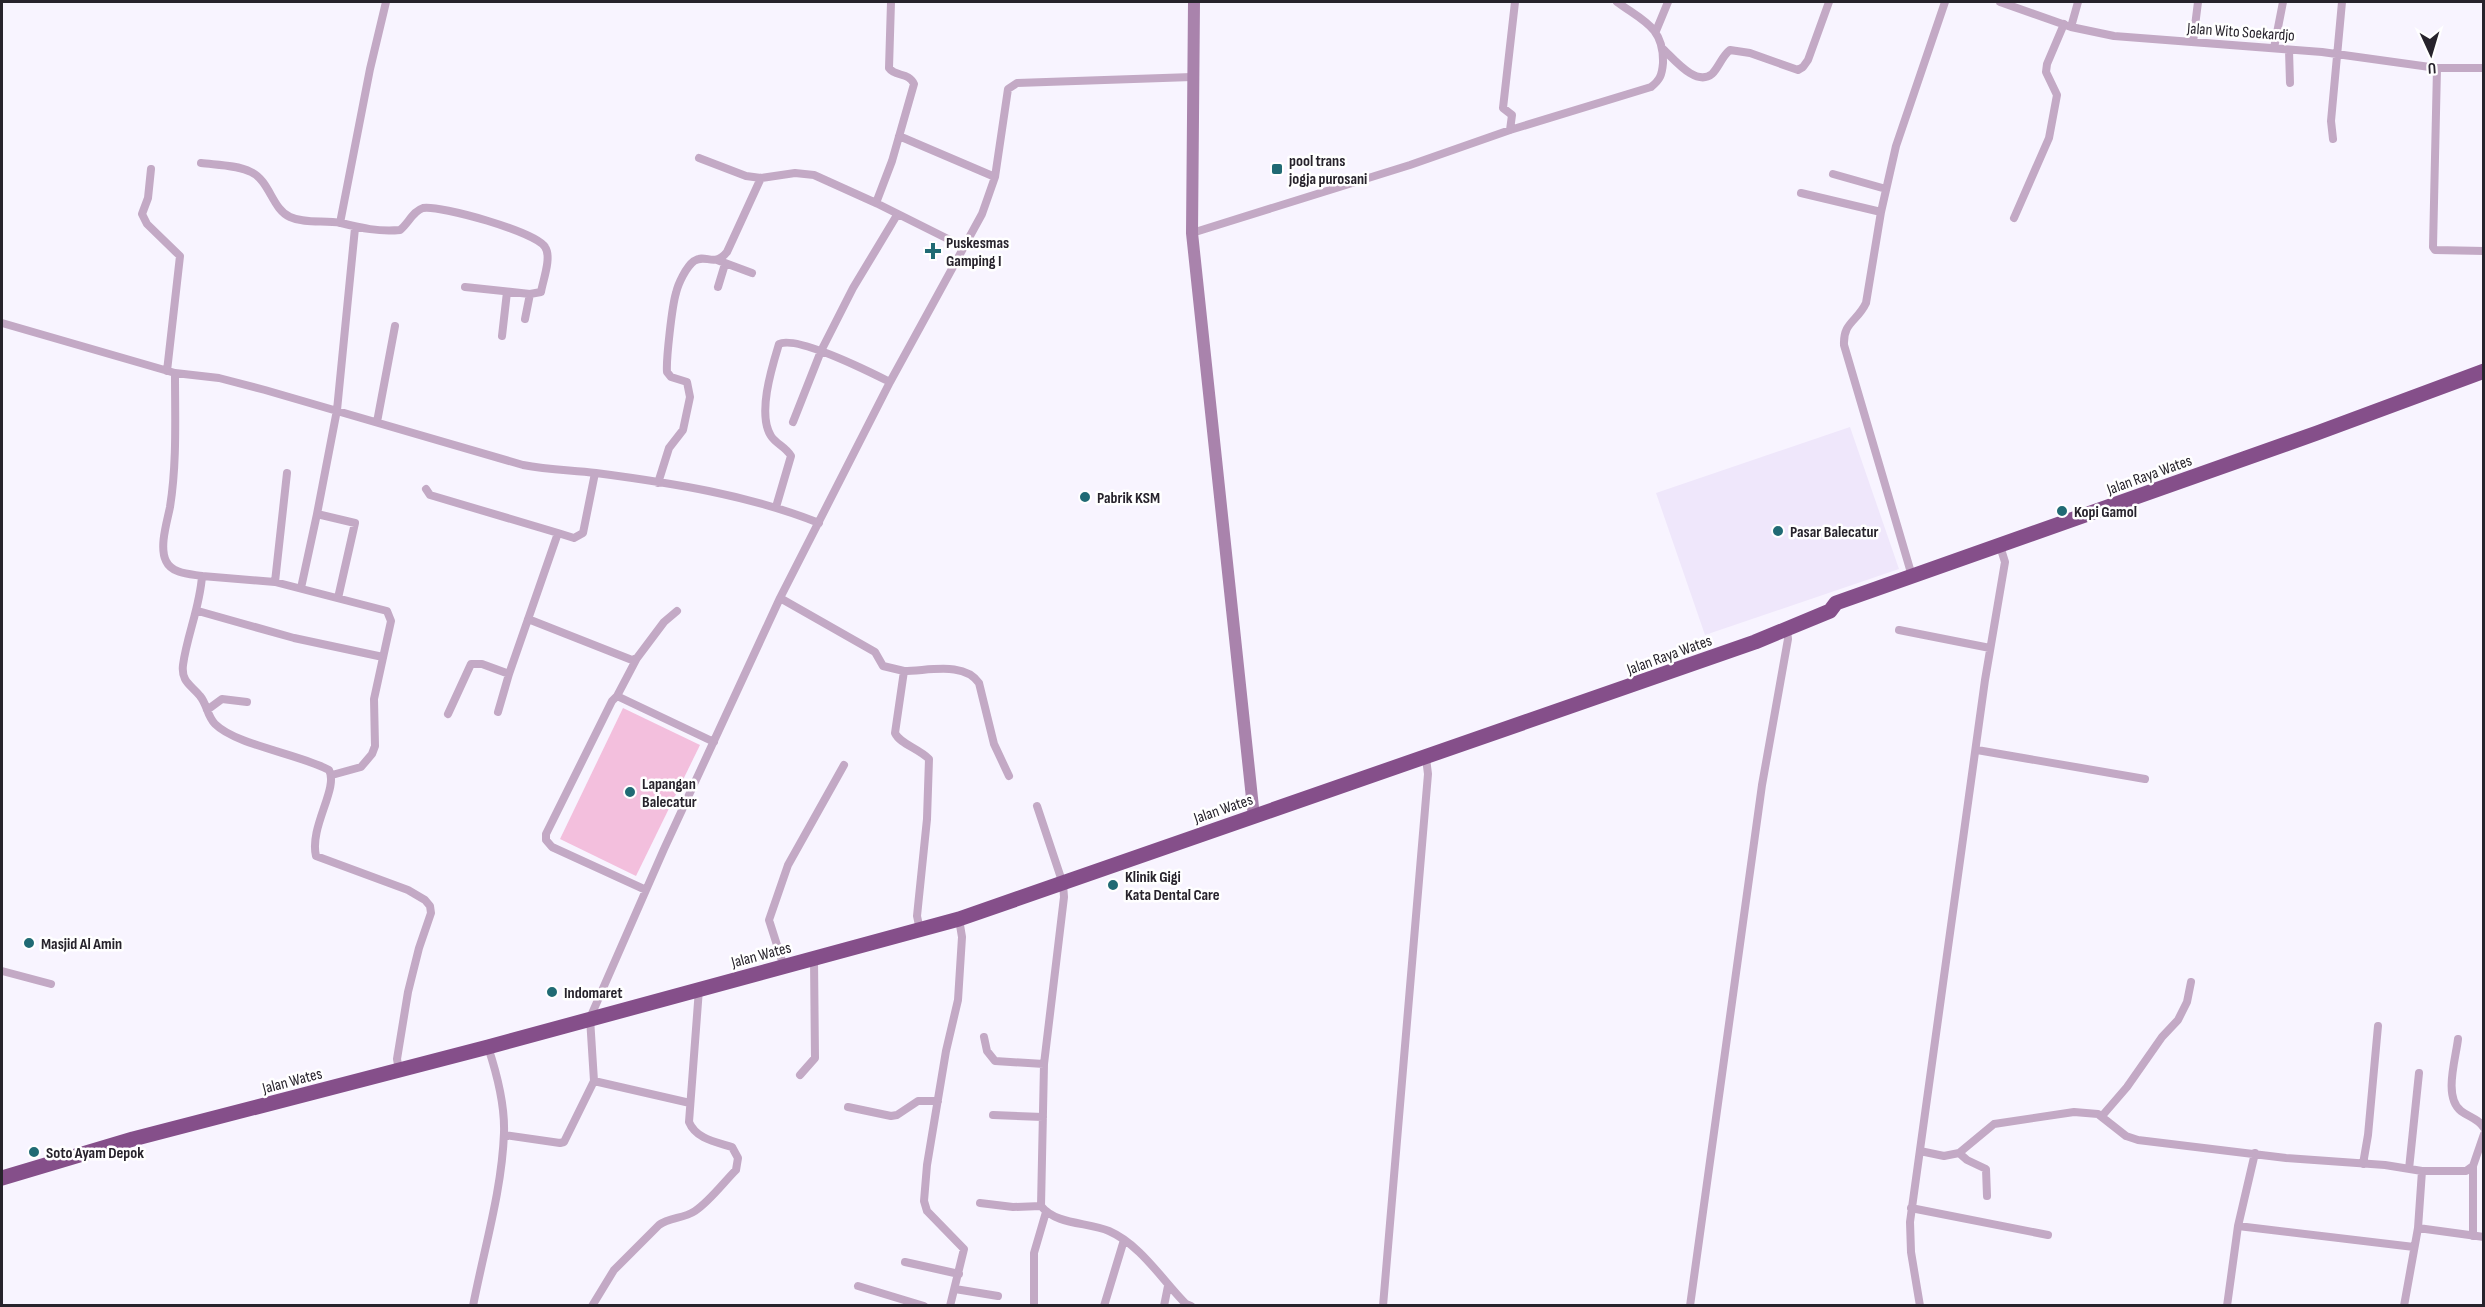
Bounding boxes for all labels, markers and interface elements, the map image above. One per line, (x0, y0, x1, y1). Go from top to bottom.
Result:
street label: Jalan Wito Soekardjo (2185, 19, 2295, 46)
north arrow (2401, 24, 2461, 84)
text: U (2427, 58, 2437, 77)
place label: pool trans jogja purosani (1288, 152, 1367, 189)
marker: pool trans jogja purosani (1270, 162, 1284, 176)
place label: Puskesmas Gamping I (946, 234, 1009, 271)
marker: Puskesmas Gamping I (924, 242, 942, 260)
street label: Jalan Raya Wates (2104, 451, 2195, 500)
place label: Pabrik KSM (1097, 489, 1160, 508)
marker: Pabrik KSM (1078, 490, 1092, 504)
place label: Kopi Gamol (2074, 503, 2137, 522)
marker: Kopi Gamol (2055, 504, 2069, 518)
place label: Pasar Balecatur (1790, 523, 1878, 542)
marker: Pasar Balecatur (1771, 524, 1785, 538)
street label: Jalan Raya Wates (1624, 631, 1715, 680)
place label: Lapangan Balecatur (642, 775, 697, 812)
marker: Lapangan Balecatur (623, 785, 637, 799)
street label: Jalan Wates (1191, 790, 1256, 829)
place label: Klinik Gigi Kata Dental Care (1125, 868, 1220, 905)
marker: Klinik Gigi Kata Dental Care (1106, 878, 1120, 892)
place label: Masjid Al Amin (41, 935, 122, 954)
marker: Masjid Al Amin (22, 936, 36, 950)
street label: Jalan Wates (728, 938, 794, 973)
place label: Indomaret (564, 984, 623, 1003)
marker: Indomaret (545, 985, 559, 999)
street label: Jalan Wates (259, 1064, 325, 1099)
place label: Soto Ayam Depok (46, 1144, 144, 1163)
marker: Soto Ayam Depok (27, 1145, 41, 1159)

